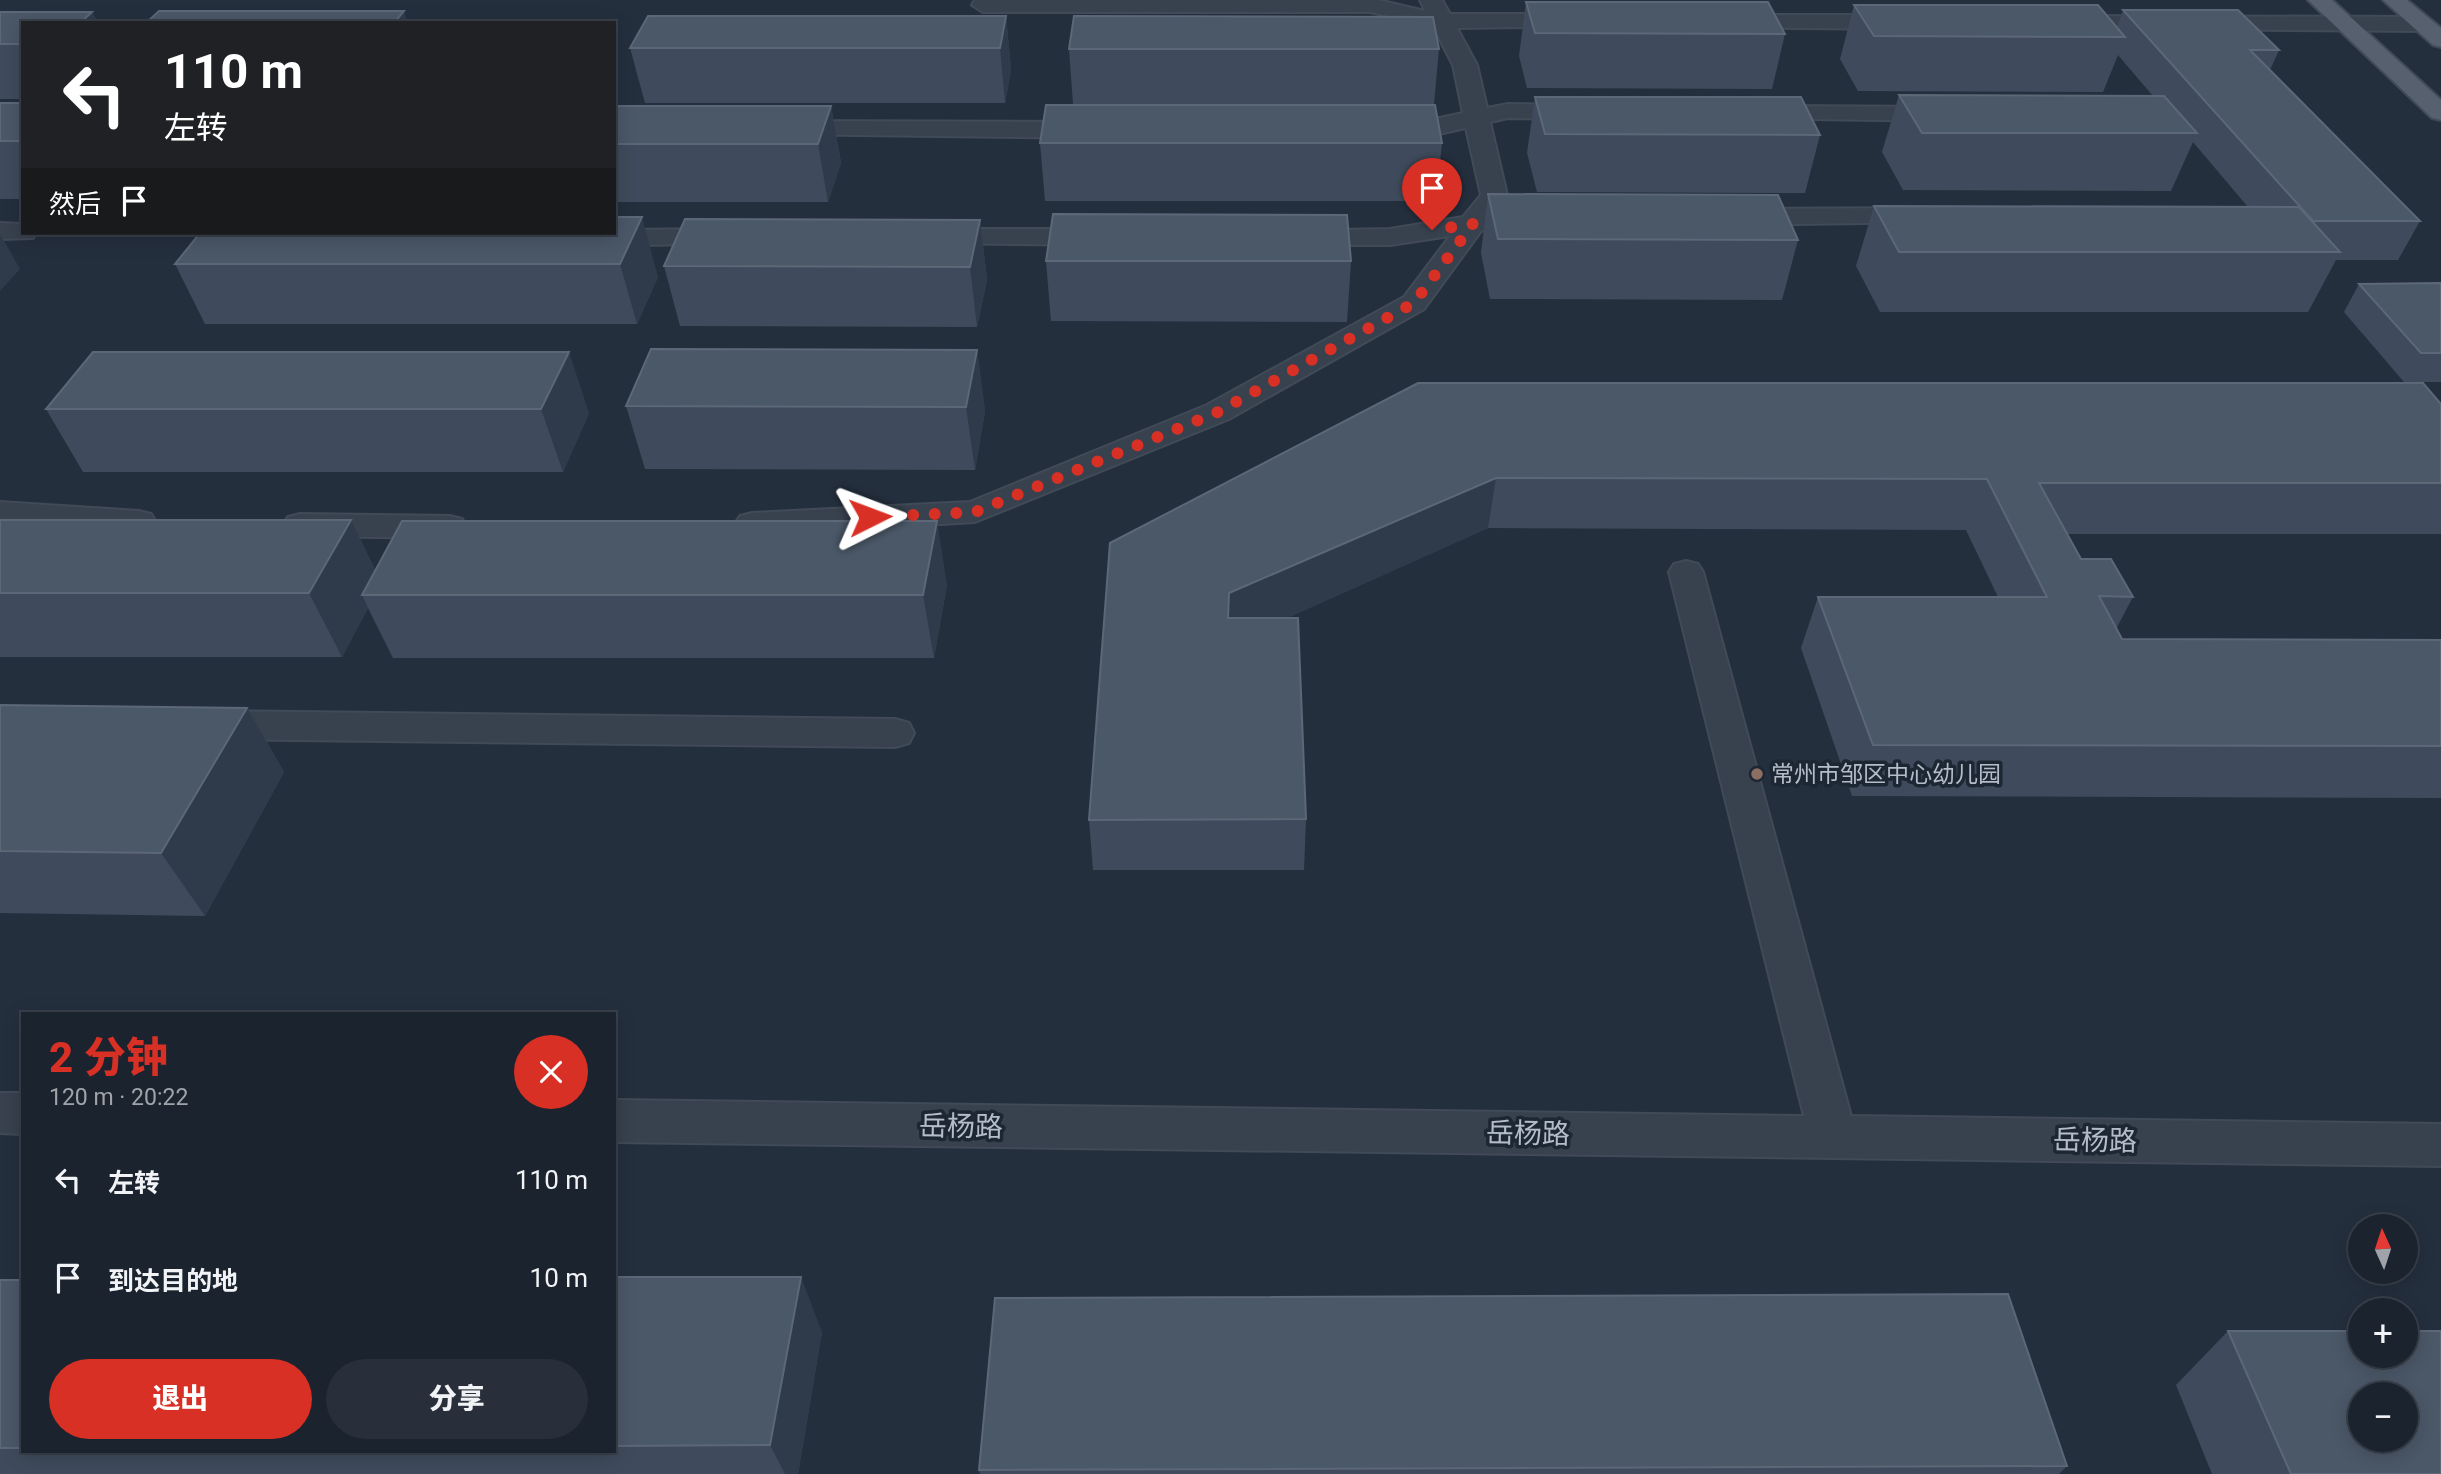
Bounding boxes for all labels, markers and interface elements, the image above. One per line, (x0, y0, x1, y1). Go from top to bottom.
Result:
text: 110 m (164, 43, 303, 100)
icon: left (49, 49, 140, 140)
text: 左转 (164, 109, 228, 147)
pin (1402, 158, 1462, 230)
icon: arrive (1413, 169, 1451, 207)
icon: arrive (115, 182, 153, 220)
text: 然后 (49, 189, 101, 219)
position arrow (833, 480, 907, 554)
place label: 常州市邹区中心幼儿园 (1771, 761, 2001, 788)
marker: 常州市邹区中心幼儿园 (1749, 766, 1765, 782)
text: 2 分钟 (49, 1033, 168, 1082)
button: close (514, 1035, 588, 1109)
text: 120 m · 20:22 (49, 1084, 188, 1111)
street label: 岳杨路 (919, 1109, 1003, 1144)
street label: 岳杨路 (1486, 1116, 1570, 1151)
street label: 岳杨路 (2053, 1123, 2137, 1158)
icon: left (49, 1161, 87, 1199)
text: 110 m (515, 1165, 588, 1195)
text: 左转 (108, 1168, 160, 1198)
north arrow (2348, 1214, 2418, 1284)
map controls (2348, 1214, 2418, 1452)
icon: arrive (49, 1259, 87, 1297)
text: 10 m (530, 1263, 588, 1293)
text: 到达目的地 (108, 1266, 238, 1296)
button: + (2348, 1298, 2418, 1368)
button: 退出 (49, 1359, 312, 1439)
button: 分享 (326, 1359, 588, 1439)
button: − (2348, 1382, 2418, 1452)

